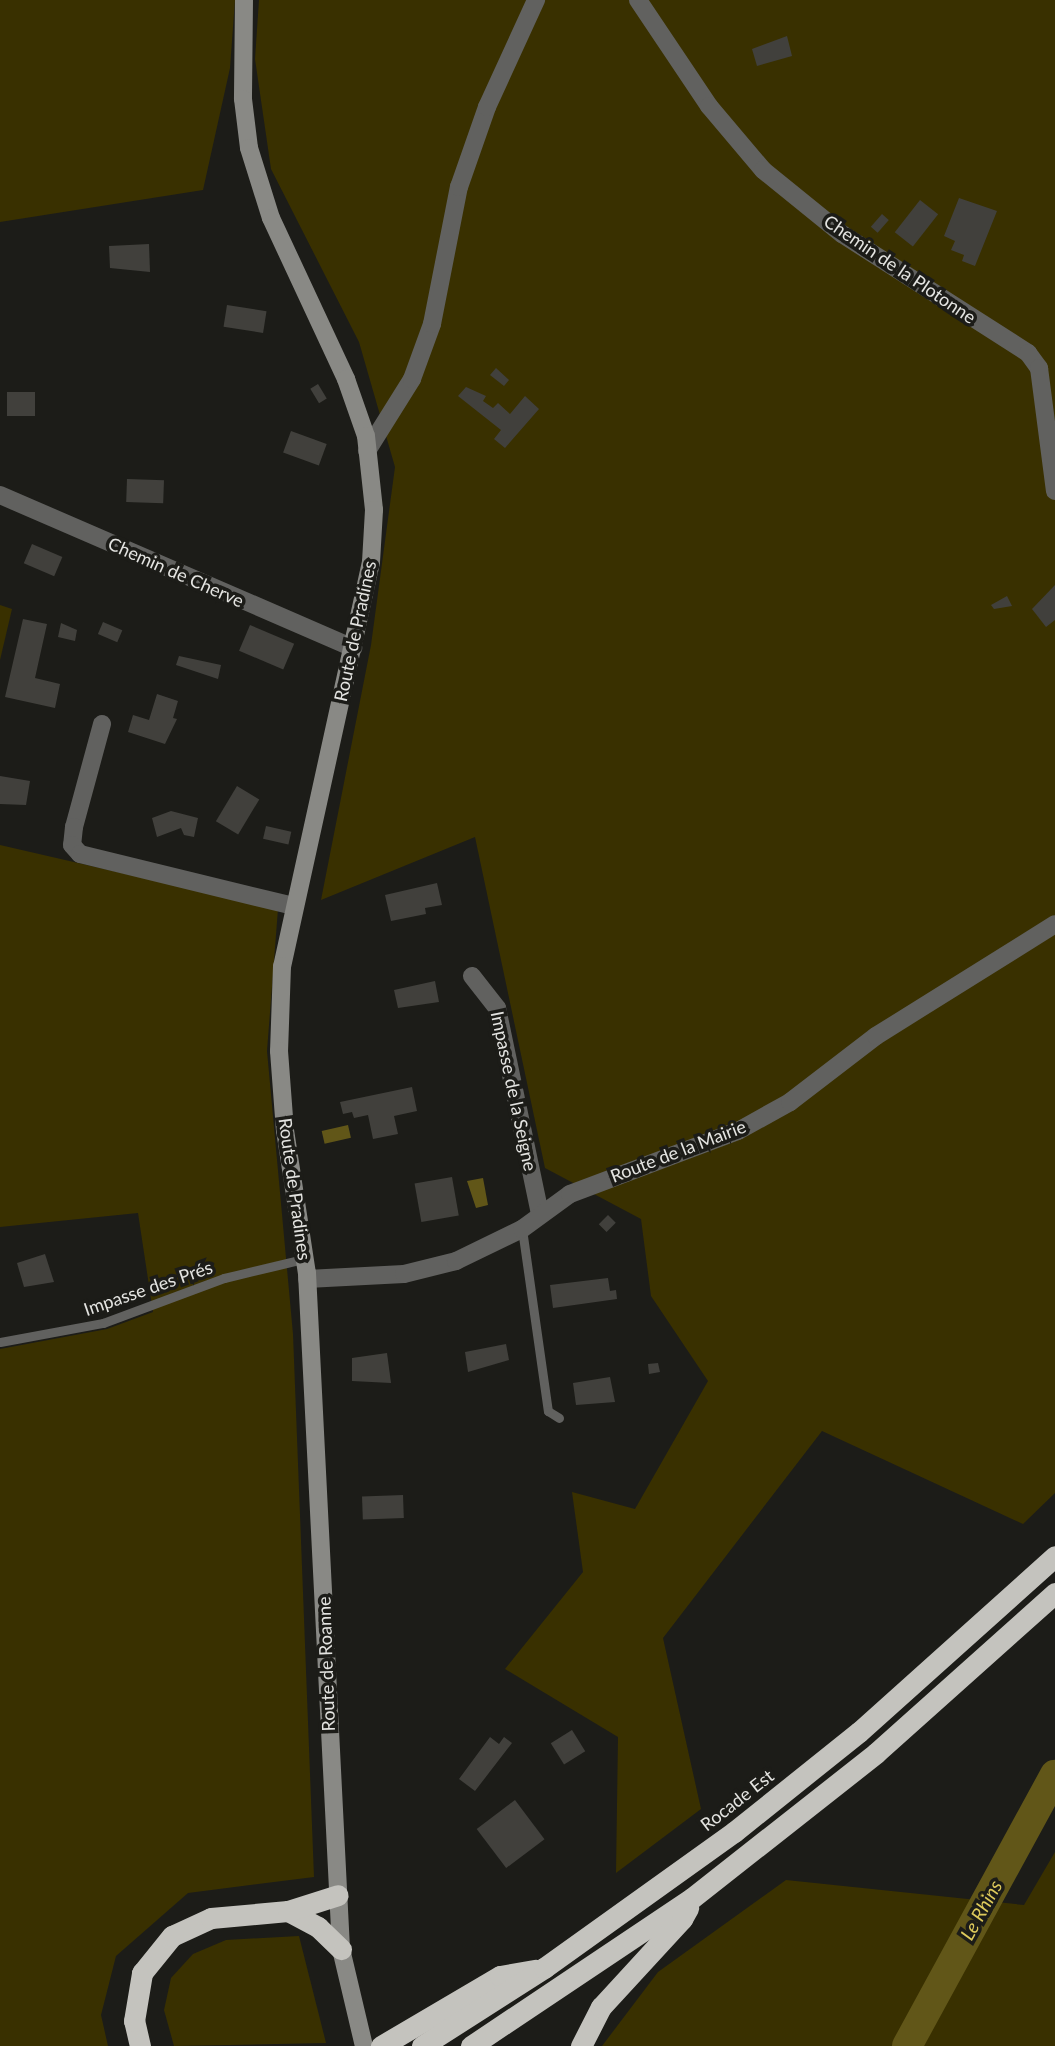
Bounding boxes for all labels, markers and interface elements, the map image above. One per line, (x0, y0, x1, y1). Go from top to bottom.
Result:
street label: Chemin de la Plotonne (820, 210, 980, 328)
street label: Chemin de Cherve (105, 532, 247, 612)
street label: Route de Pradines (330, 559, 380, 703)
street label: Impasse de la Seigne (487, 1009, 541, 1173)
street label: Route de la Mairie (607, 1115, 749, 1187)
street label: Route de Pradines (274, 1117, 316, 1261)
street label: Impasse des Prés (81, 1256, 215, 1320)
street label: Route de Roanne (313, 1596, 339, 1732)
street label: Rocade Est (696, 1765, 778, 1835)
water label: Le Rhins (955, 1876, 1007, 1944)

